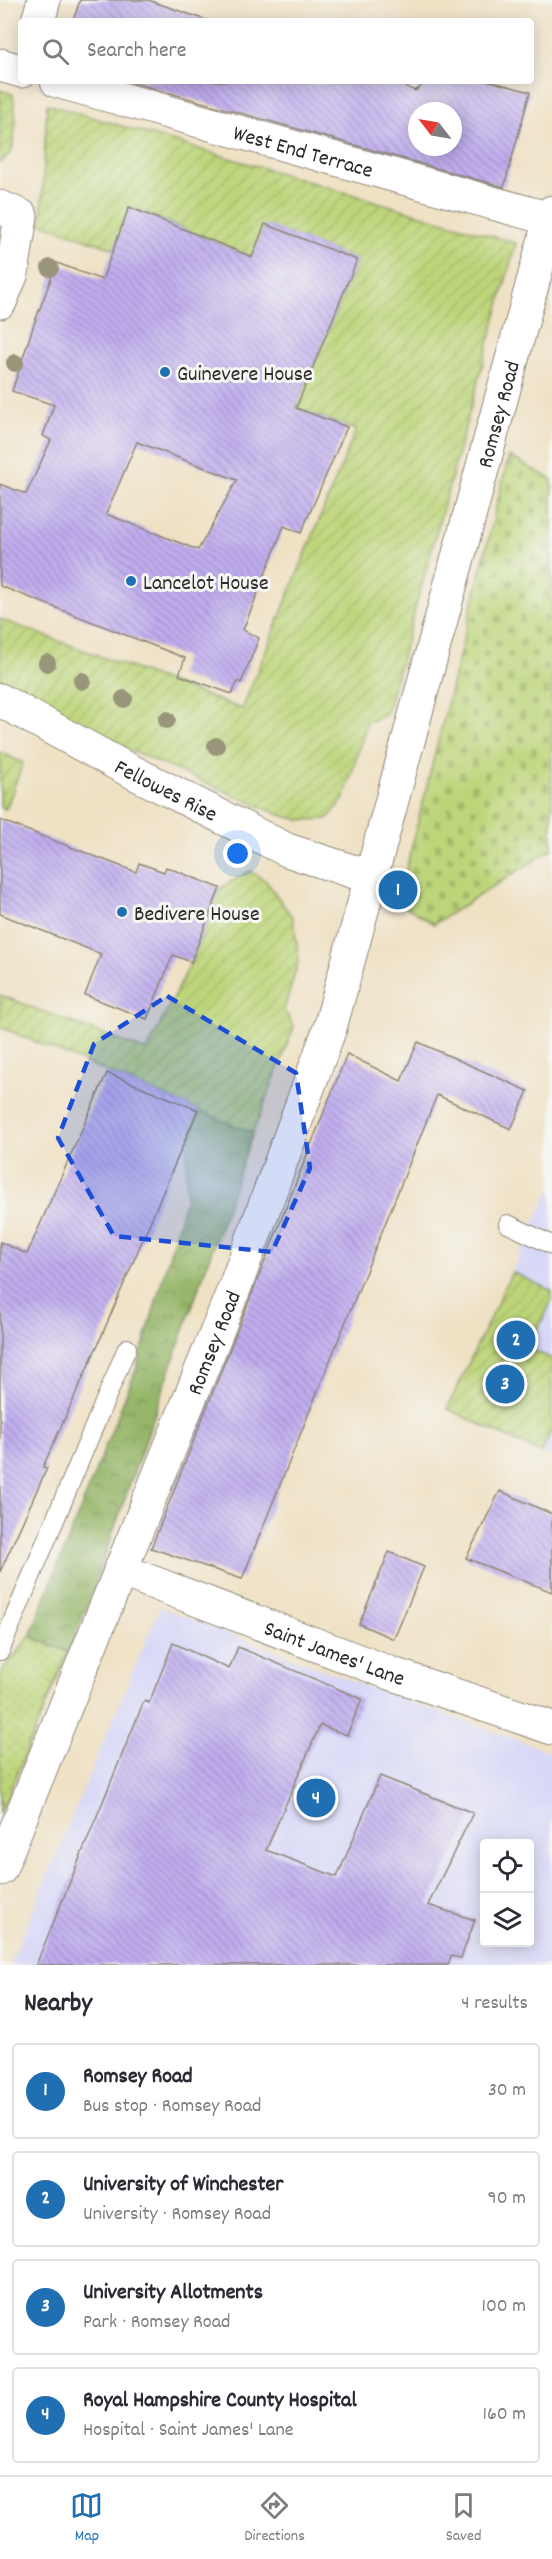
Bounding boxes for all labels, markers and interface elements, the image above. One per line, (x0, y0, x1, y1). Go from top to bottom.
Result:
search box (18, 18, 534, 84)
icon: search (39, 35, 72, 68)
text: Search here (87, 36, 186, 67)
north arrow (408, 102, 462, 156)
street label: West End Terrace (229, 119, 376, 188)
street label: Romsey Road (471, 358, 530, 472)
place label: Guinevere House (177, 360, 313, 391)
marker: Guinevere House (158, 365, 172, 379)
place label: Lancelot House (143, 569, 269, 600)
marker: Lancelot House (124, 574, 138, 588)
street label: Fellowes Rise (108, 753, 222, 831)
your location (223, 839, 252, 868)
pin: 1 (378, 868, 418, 912)
place label: Bedivere House (134, 900, 260, 931)
marker: Bedivere House (115, 905, 129, 919)
street label: Romsey Road (181, 1287, 251, 1400)
pin: 2 (496, 1318, 536, 1362)
pin: 3 (486, 1362, 524, 1406)
street label: Saint James' Lane (259, 1614, 408, 1696)
pin: 4 (296, 1776, 336, 1820)
map controls (480, 1839, 534, 1947)
button: locate (480, 1839, 534, 1893)
button: layers (480, 1893, 534, 1947)
text: Nearby (24, 1986, 92, 2023)
text: 4 results (461, 1990, 528, 2018)
text: Romsey Road (83, 2062, 193, 2093)
text: 1 (43, 2077, 48, 2105)
text: 30 m (488, 2077, 526, 2105)
text: Bus stop · Romsey Road (83, 2093, 261, 2121)
text: University of Winchester (83, 2170, 283, 2201)
text: 2 (41, 2185, 50, 2213)
text: 90 m (488, 2185, 526, 2213)
text: University · Romsey Road (83, 2201, 271, 2229)
text: University Allotments (83, 2278, 263, 2309)
text: 3 (41, 2293, 50, 2321)
text: 100 m (482, 2293, 526, 2321)
text: Park · Romsey Road (83, 2309, 231, 2337)
text: Royal Hampshire County Hospital (83, 2386, 357, 2417)
text: 4 (41, 2401, 50, 2429)
text: 160 m (483, 2401, 526, 2429)
text: Hospital · Saint James' Lane (83, 2417, 294, 2445)
tab: Map (70, 2489, 103, 2548)
tab: Directions (244, 2489, 305, 2548)
tab: Saved (446, 2489, 482, 2548)

